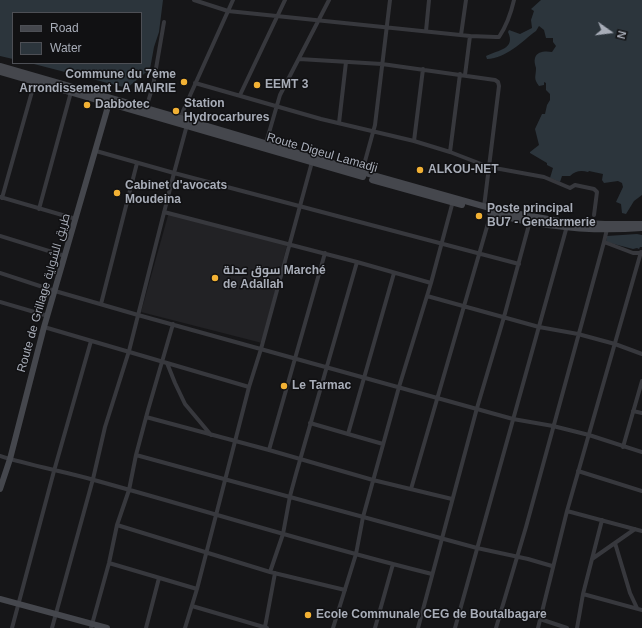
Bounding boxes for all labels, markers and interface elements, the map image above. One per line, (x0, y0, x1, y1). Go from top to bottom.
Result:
legend (12, 12, 142, 64)
north arrow (590, 12, 630, 52)
text: Road (50, 21, 79, 35)
text: N (615, 30, 628, 40)
text: Water (50, 41, 82, 55)
place label: Commune du 7ème Arrondissement LA MAIRIE (19, 68, 176, 96)
marker: Commune du 7ème Arrondissement LA MAIRIE (179, 77, 189, 87)
place label: EEMT 3 (265, 78, 308, 92)
marker: EEMT 3 (252, 80, 262, 90)
place label: Station Hydrocarbures (184, 97, 269, 125)
place label: Dabbotec (95, 98, 150, 112)
marker: Dabbotec (82, 100, 92, 110)
marker: Station Hydrocarbures (171, 106, 181, 116)
street label: Route Digeul Lamadji (265, 130, 379, 176)
place label: ALKOU-NET (428, 163, 499, 177)
marker: ALKOU-NET (415, 165, 425, 175)
place label: Cabinet d'avocats Moudeina (125, 179, 227, 207)
marker: Cabinet d'avocats Moudeina (112, 188, 122, 198)
place label: Poste principal BU7 - Gendarmerie (487, 202, 596, 230)
marker: Poste principal BU7 - Gendarmerie (474, 211, 484, 221)
street label: Route de Grillage طريق الشواية (14, 212, 74, 374)
place label: سوق عدلة Marché de Adallah (223, 264, 326, 292)
marker: سوق عدلة Marché de Adallah (210, 273, 220, 283)
place label: Le Tarmac (292, 379, 351, 393)
marker: Le Tarmac (279, 381, 289, 391)
place label: Ecole Communale CEG de Boutalbagare (316, 608, 547, 622)
marker: Ecole Communale CEG de Boutalbagare (303, 610, 313, 620)

